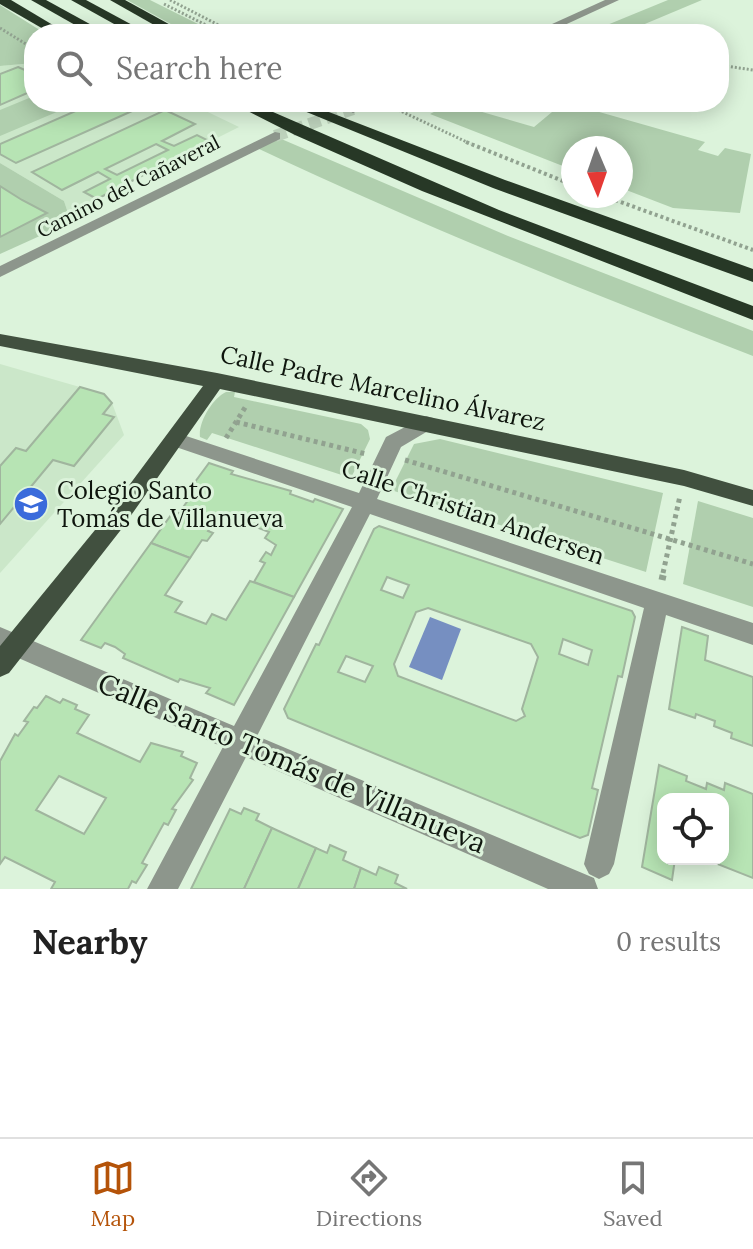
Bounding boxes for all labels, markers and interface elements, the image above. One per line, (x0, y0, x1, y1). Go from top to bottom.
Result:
search box (24, 24, 729, 112)
icon: search (52, 46, 96, 90)
text: Search here (116, 49, 283, 87)
street label: Camino del Cañaveral (32, 129, 224, 243)
north arrow (561, 136, 633, 208)
street label: Calle Padre Marcelino Álvarez (217, 338, 549, 438)
street label: Calle Christian Andersen (337, 452, 609, 572)
place label: Colegio Santo Tomás de Villanueva (57, 475, 284, 534)
school or university icon: Colegio Santo Tomás de Villanueva (12, 485, 50, 523)
street label: Calle Santo Tomás de Villanueva (93, 665, 491, 861)
map controls (657, 793, 729, 865)
button: locate (657, 793, 729, 865)
text: Nearby (32, 920, 148, 963)
text: 0 results (616, 925, 721, 958)
tab: Map (90, 1156, 135, 1232)
tab: Directions (316, 1156, 422, 1232)
tab: Saved (603, 1156, 663, 1232)

